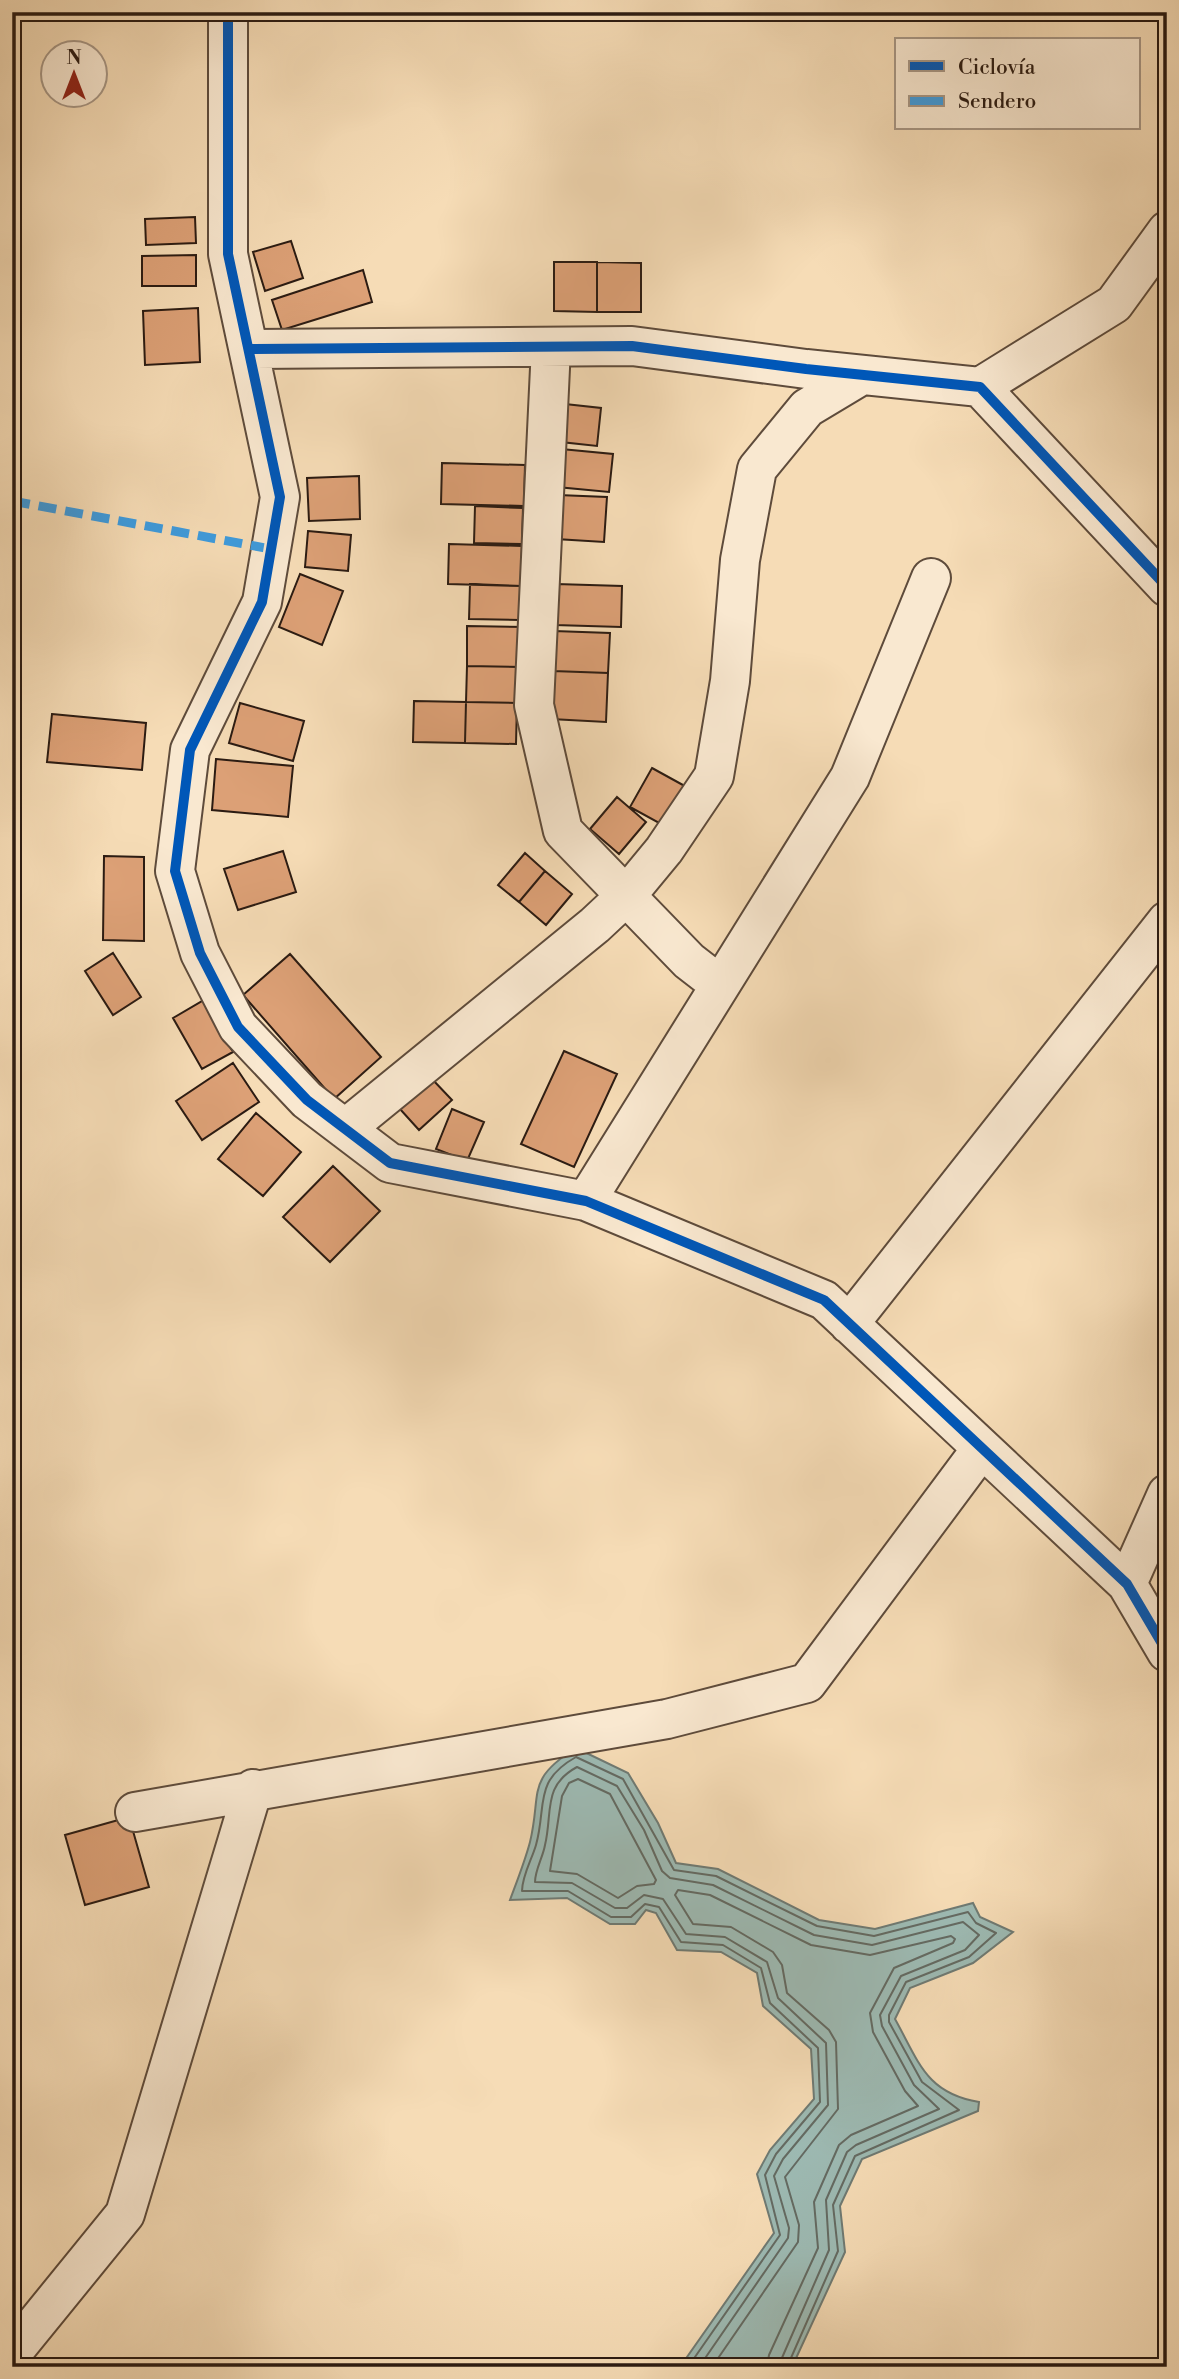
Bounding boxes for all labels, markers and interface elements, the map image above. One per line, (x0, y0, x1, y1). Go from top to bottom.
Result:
north arrow (38, 38, 108, 108)
legend (895, 38, 1140, 130)
text: N (66, 46, 82, 70)
text: Ciclovía (958, 55, 1036, 81)
text: Sendero (958, 89, 1036, 115)

